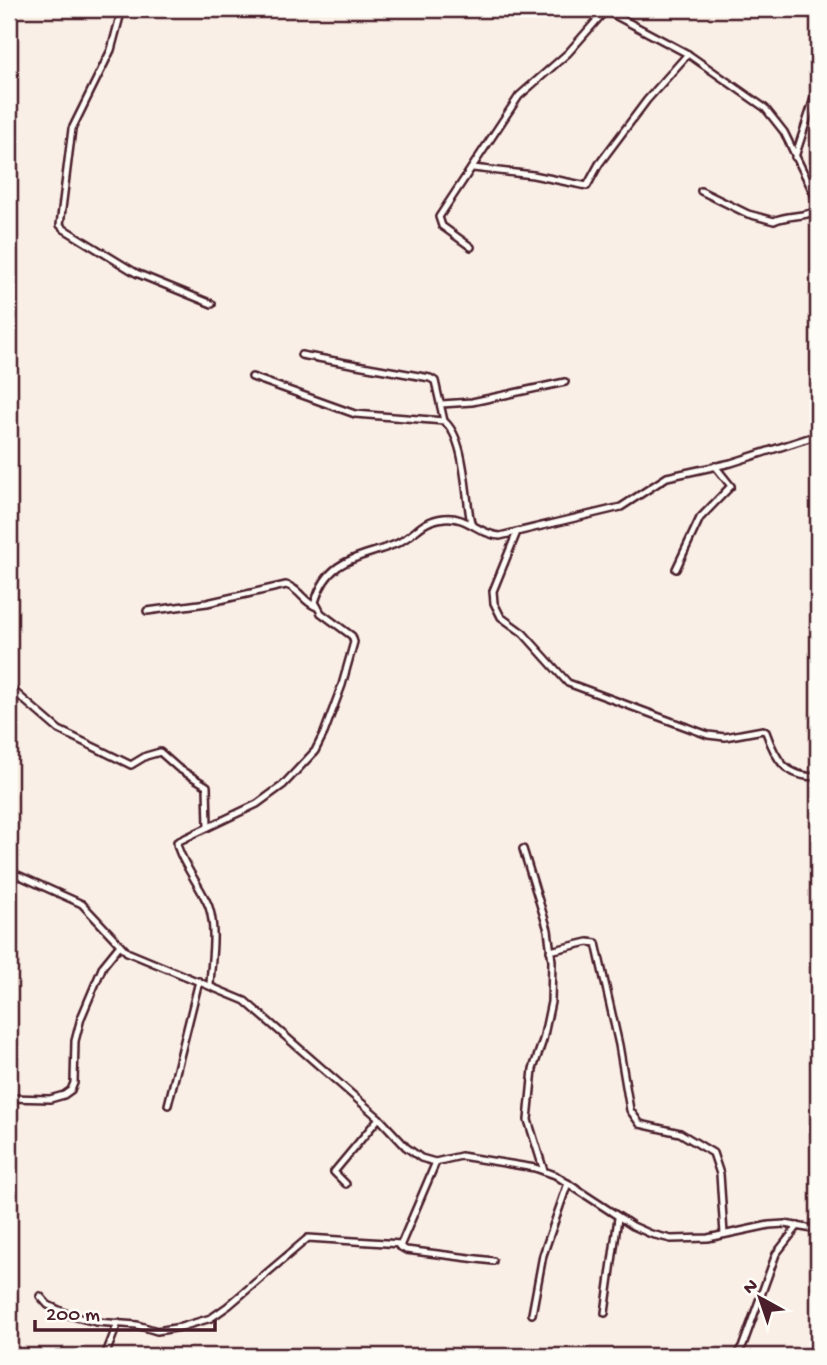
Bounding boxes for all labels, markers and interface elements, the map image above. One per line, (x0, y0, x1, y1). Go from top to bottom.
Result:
north arrow (726, 1264, 796, 1334)
text: N (739, 1275, 763, 1300)
scale bar (35, 1288, 215, 1332)
text: 200 m (46, 1304, 100, 1329)

